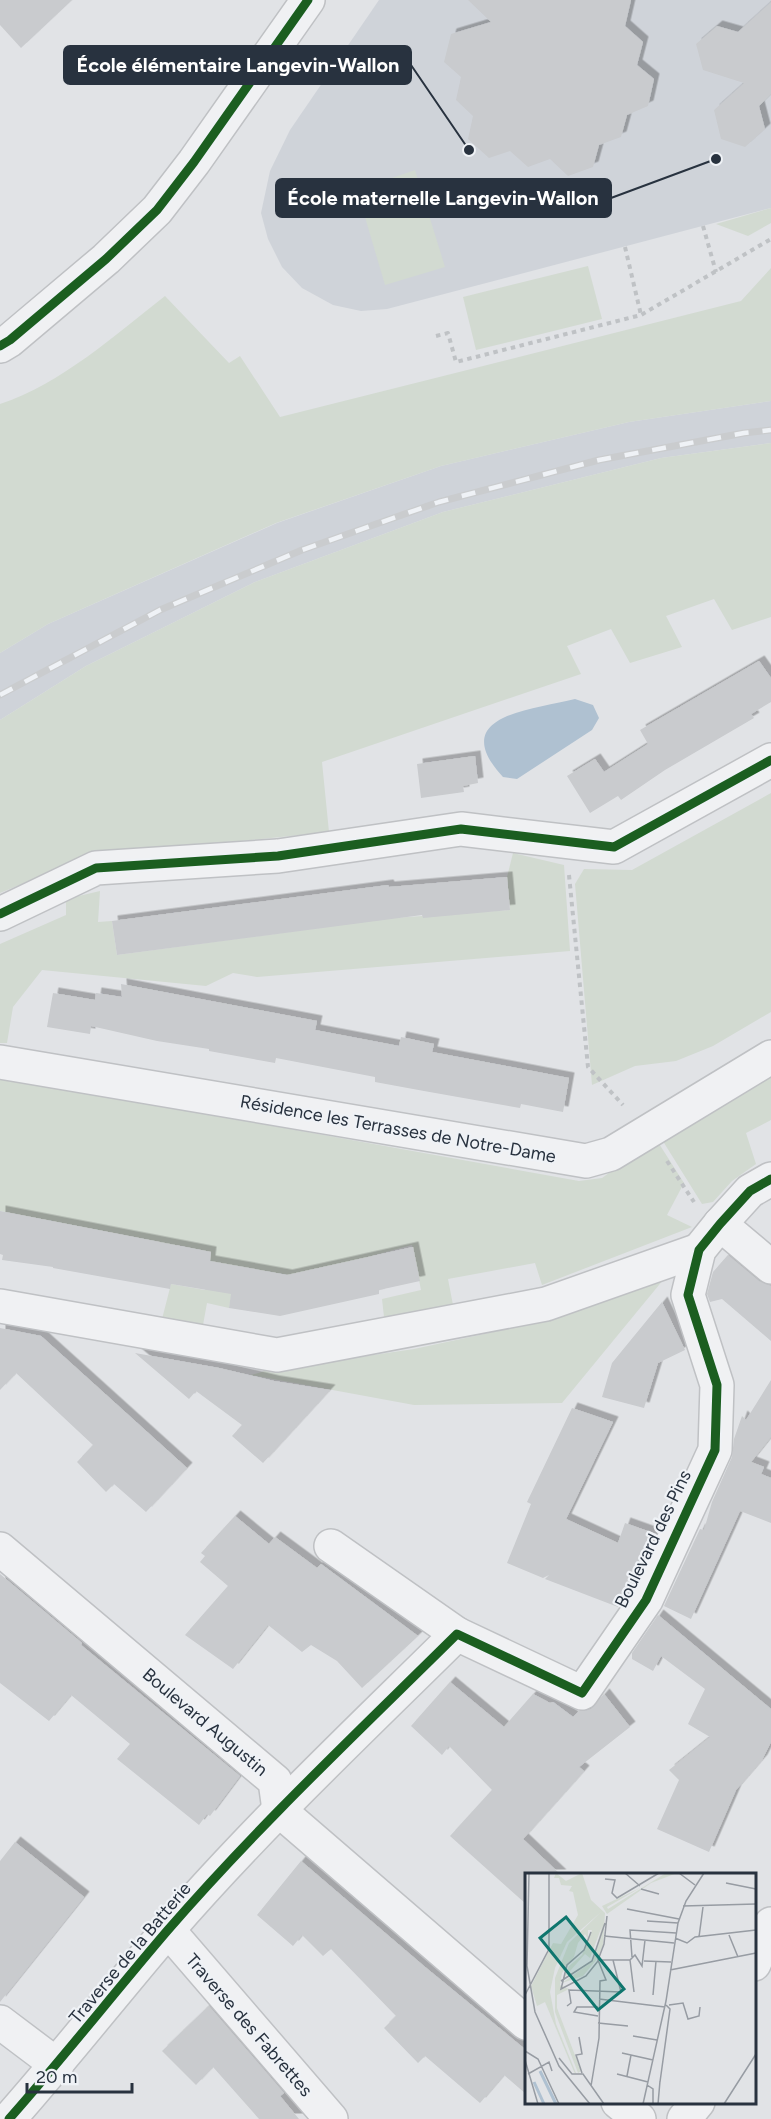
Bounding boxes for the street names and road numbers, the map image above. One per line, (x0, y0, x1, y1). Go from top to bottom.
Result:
street label: Résidence les Terrasses de Notre-Dame (238, 1090, 558, 1168)
street label: Boulevard des Pins (610, 1466, 696, 1612)
street label: Boulevard Augustin (138, 1663, 272, 1781)
street label: Traverse de la Batterie (64, 1878, 196, 2028)
street label: Traverse des Fabrettes (181, 1949, 317, 2101)

